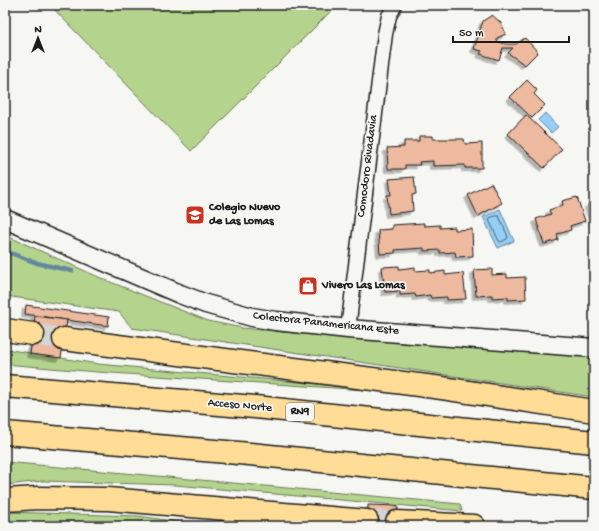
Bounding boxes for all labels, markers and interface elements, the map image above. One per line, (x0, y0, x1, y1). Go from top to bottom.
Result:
north arrow (18, 18, 58, 58)
scale bar (453, 18, 569, 44)
text: N (34, 24, 42, 36)
text: 50 m (459, 27, 484, 41)
street label: Comodoro Rivadavia (355, 114, 381, 218)
place label: Colegio Nuevo de Las Lomas (208, 201, 281, 229)
school or university icon: Colegio Nuevo de Las Lomas (184, 204, 206, 226)
shop icon: Vivero Las Lomas (297, 275, 319, 297)
place label: Vivero Las Lomas (321, 279, 405, 293)
street label: Colectora Panamericana Este (252, 309, 400, 339)
street label: Acceso Norte (207, 396, 273, 416)
road number: RN9 (286, 403, 314, 421)

